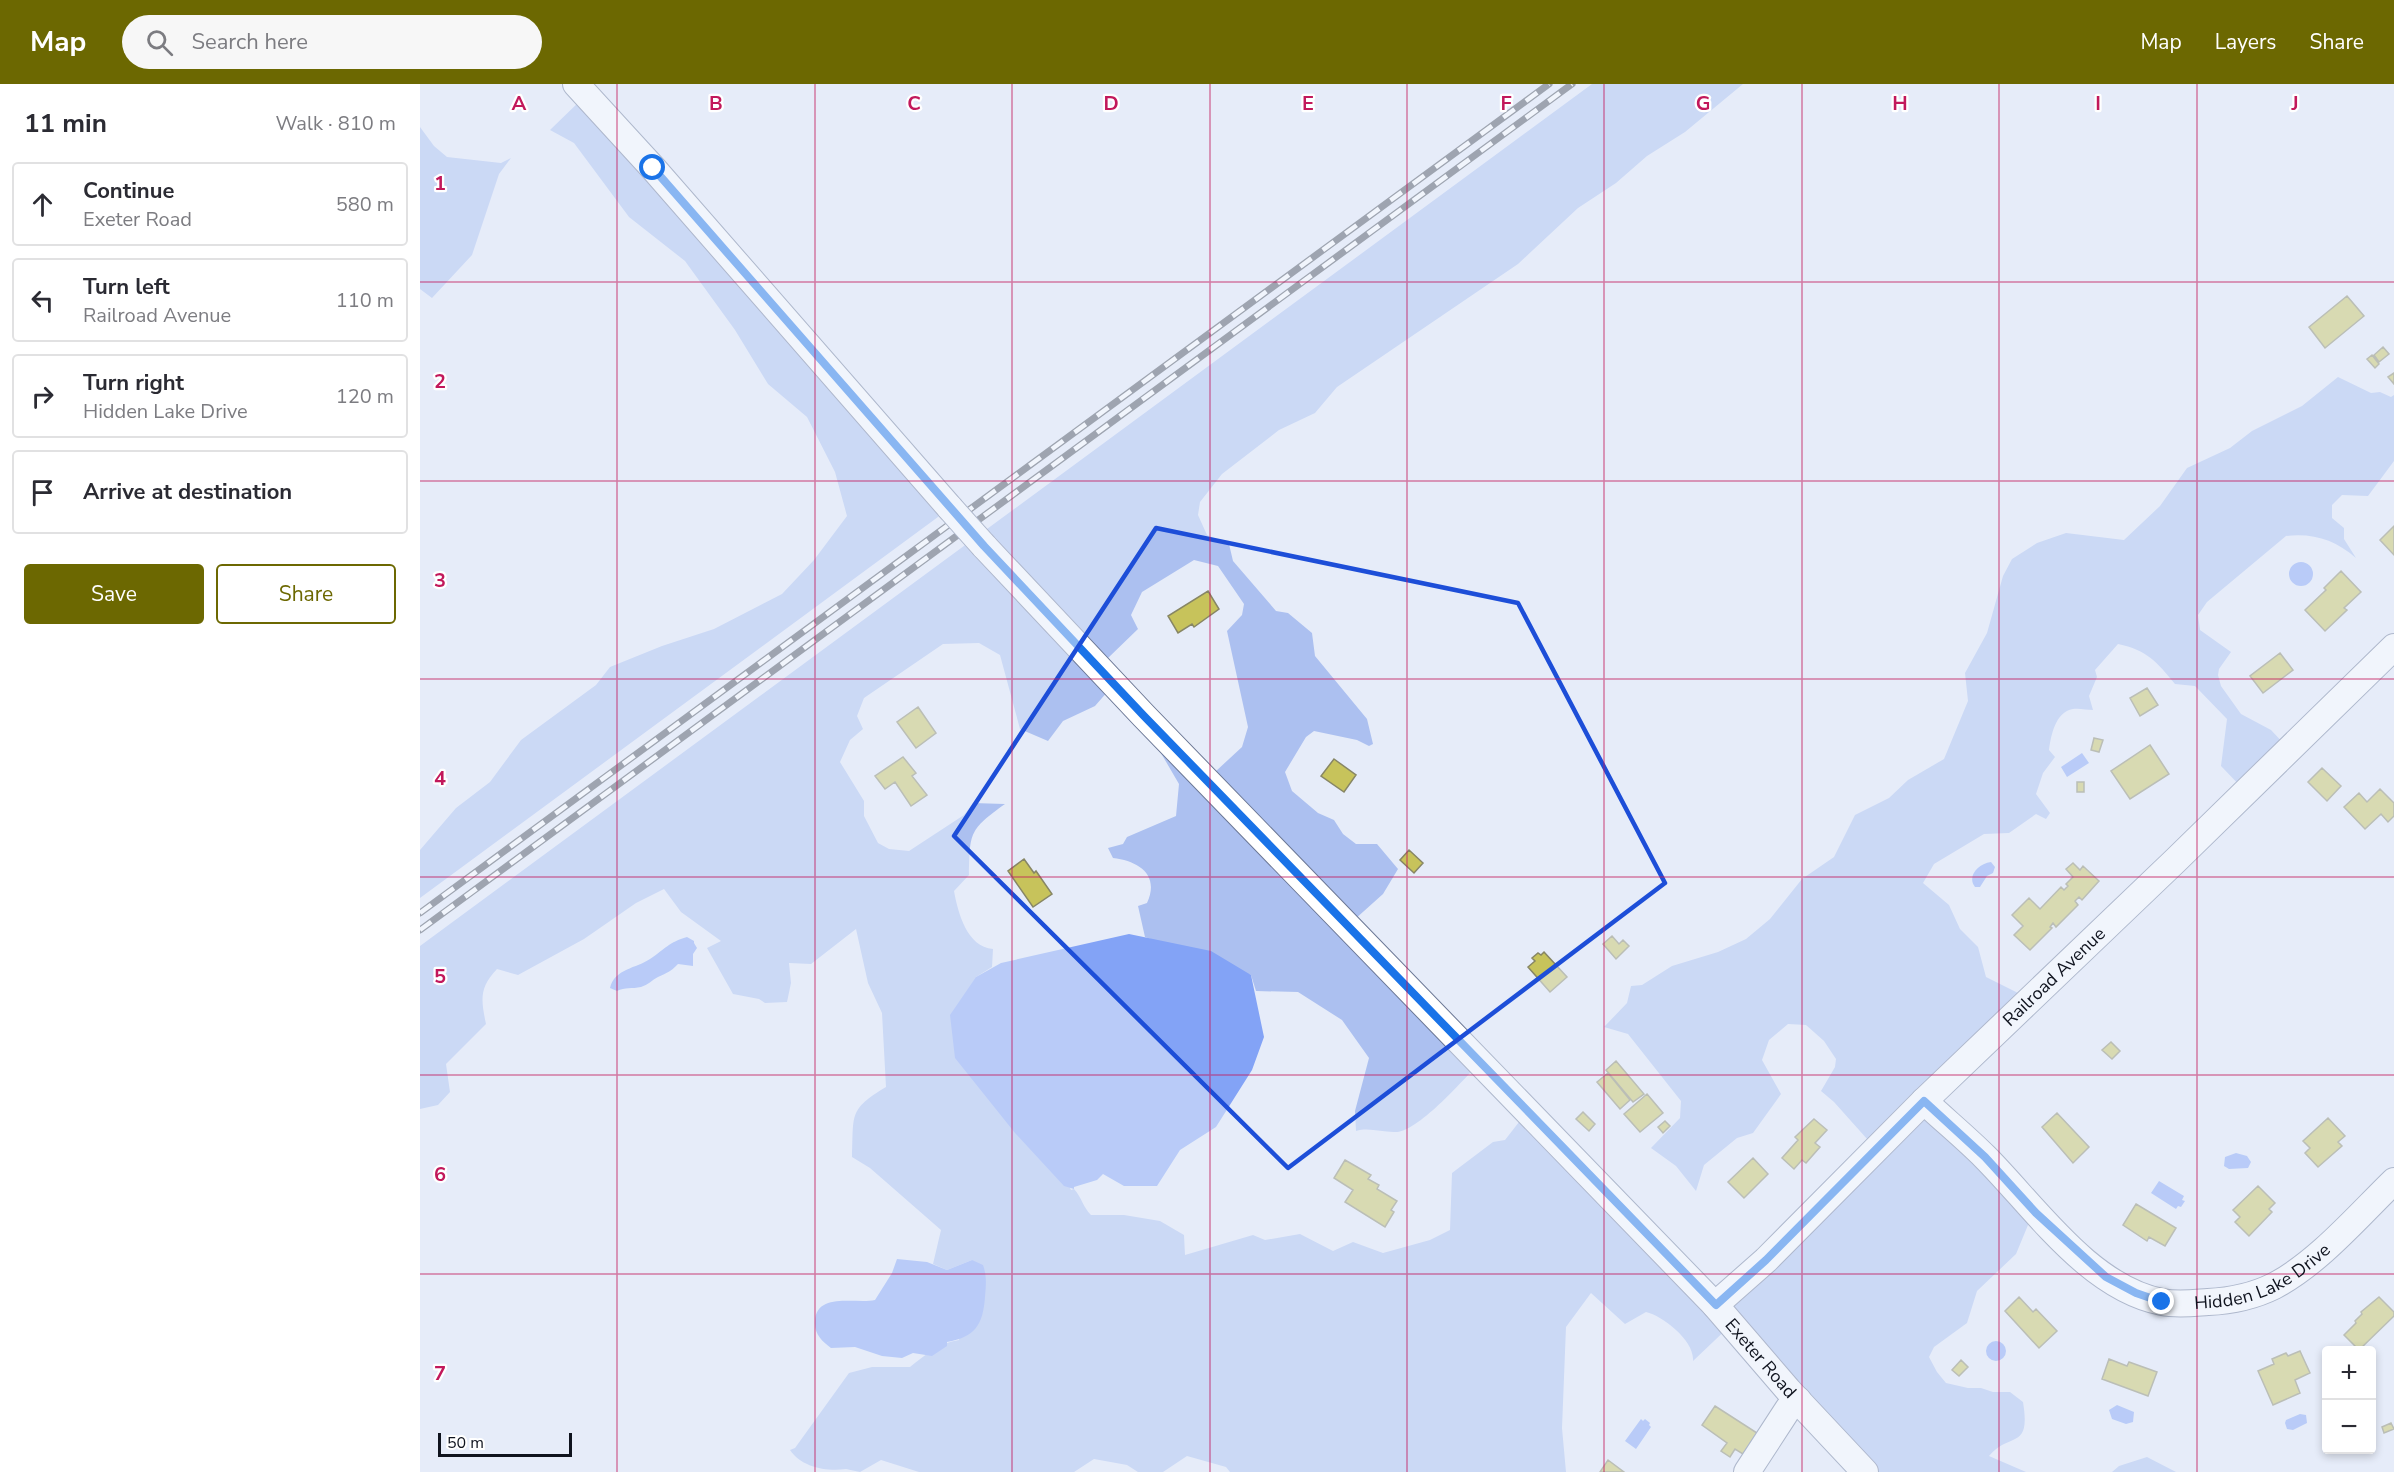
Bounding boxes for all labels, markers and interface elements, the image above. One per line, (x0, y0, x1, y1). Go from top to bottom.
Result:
search box (122, 15, 542, 69)
text: Map (30, 23, 86, 61)
icon: search (143, 26, 176, 59)
text: Search here (191, 27, 308, 57)
text: Map (2140, 28, 2182, 56)
text: Layers (2215, 28, 2276, 56)
text: Share (2309, 28, 2364, 56)
text: A (512, 90, 527, 117)
text: B (709, 90, 723, 117)
text: C (907, 90, 921, 117)
text: D (1103, 90, 1119, 117)
text: E (1302, 90, 1314, 117)
text: F (1500, 90, 1512, 117)
text: G (1696, 90, 1710, 117)
text: H (1892, 90, 1908, 117)
text: I (2095, 90, 2101, 117)
text: J (2290, 90, 2299, 117)
text: 11 min (24, 106, 107, 141)
text: Walk · 810 m (276, 110, 396, 137)
route start (639, 154, 665, 180)
text: 1 (434, 170, 446, 197)
text: Continue (83, 176, 174, 206)
icon: ahead (26, 188, 59, 221)
text: 580 m (336, 191, 394, 218)
text: Exeter Road (83, 206, 192, 233)
text: Turn left (83, 272, 170, 302)
icon: left (26, 284, 59, 317)
text: 110 m (336, 287, 394, 314)
text: Railroad Avenue (83, 302, 231, 329)
text: Turn right (83, 368, 184, 398)
text: 2 (434, 368, 446, 395)
icon: right (26, 380, 59, 413)
text: 120 m (336, 383, 394, 410)
text: Hidden Lake Drive (83, 398, 248, 425)
icon: arrive (26, 476, 59, 509)
text: Arrive at destination (83, 477, 292, 507)
button: Save (24, 564, 204, 624)
button: Share (216, 564, 396, 624)
text: 3 (434, 567, 446, 594)
text: 4 (434, 765, 446, 792)
street label: Railroad Avenue (1997, 922, 2110, 1031)
text: 5 (434, 963, 446, 990)
text: 6 (434, 1161, 446, 1188)
street label: Hidden Lake Drive (2193, 1238, 2335, 1315)
route end (2148, 1288, 2174, 1314)
street label: Exeter Road (1720, 1313, 1802, 1403)
map controls (2322, 1346, 2376, 1454)
button: + (2322, 1346, 2376, 1400)
text: 7 (434, 1360, 446, 1387)
button: − (2322, 1400, 2376, 1454)
scale bar (438, 1430, 572, 1458)
text: 50 m (447, 1432, 484, 1454)

